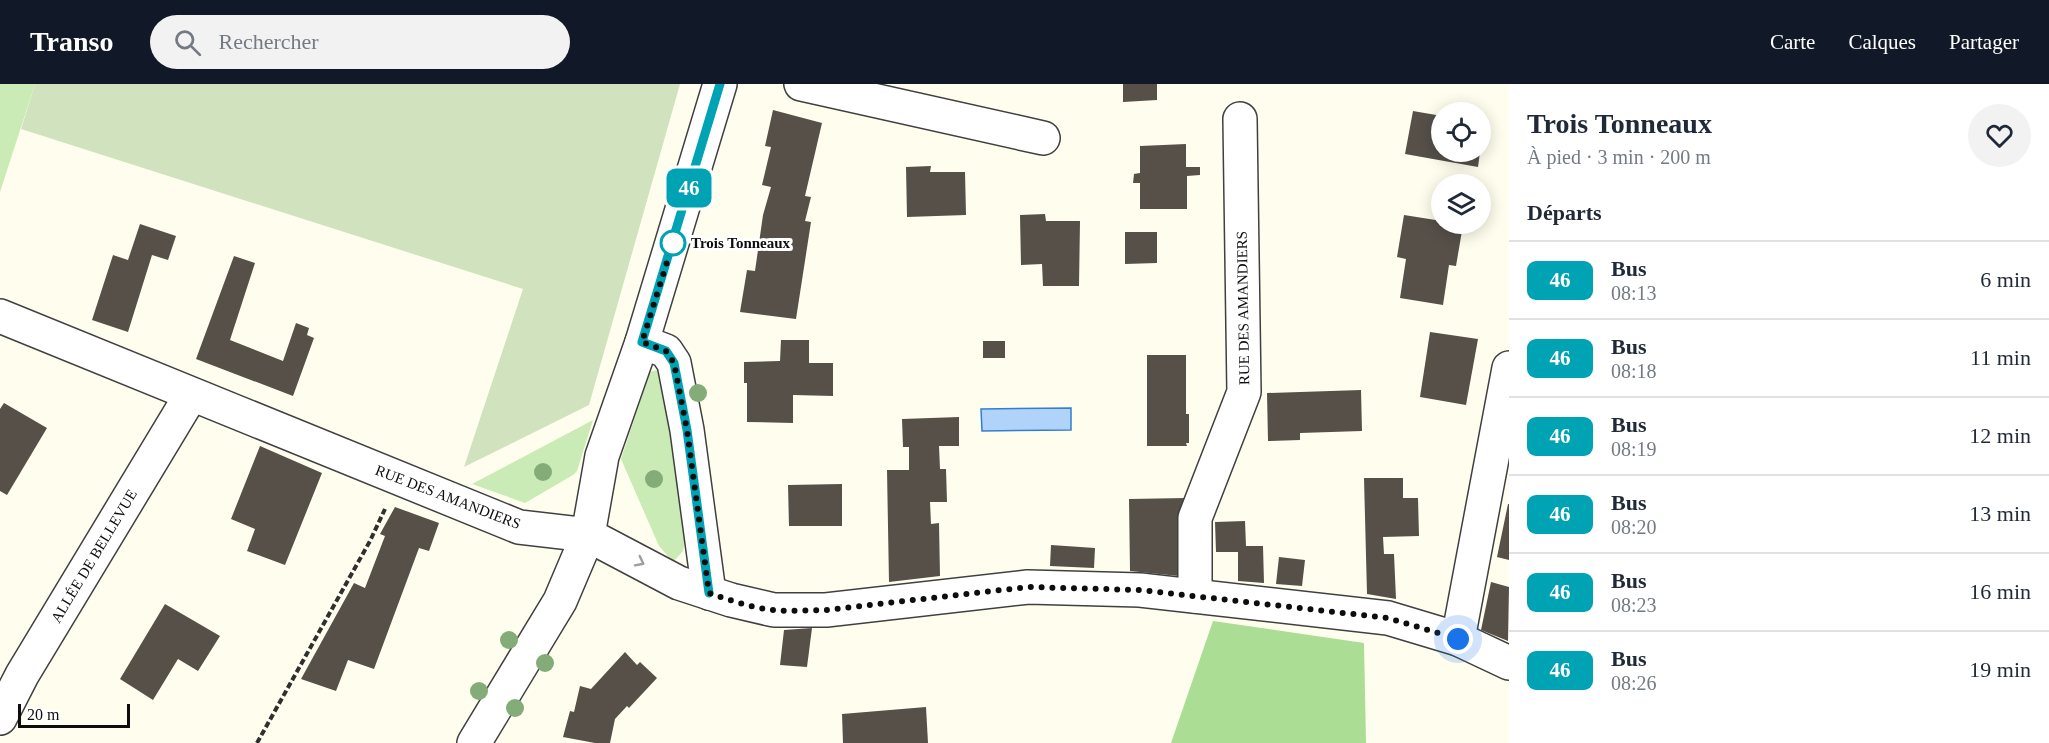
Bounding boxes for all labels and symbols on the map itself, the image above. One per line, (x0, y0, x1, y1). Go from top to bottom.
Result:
line badge: 46 (662, 168, 716, 208)
marker: Trois Tonneaux (660, 230, 686, 256)
street label: RUE DES AMANDIERS (1234, 231, 1252, 385)
place label: Trois Tonneaux (691, 235, 791, 251)
street label: RUE DES AMANDIERS (373, 462, 523, 532)
street label: ALLÉE DE BELLEVUE (48, 487, 140, 625)
one-way arrow (634, 555, 644, 566)
your location (1443, 624, 1473, 654)
scale bar (18, 701, 130, 728)

